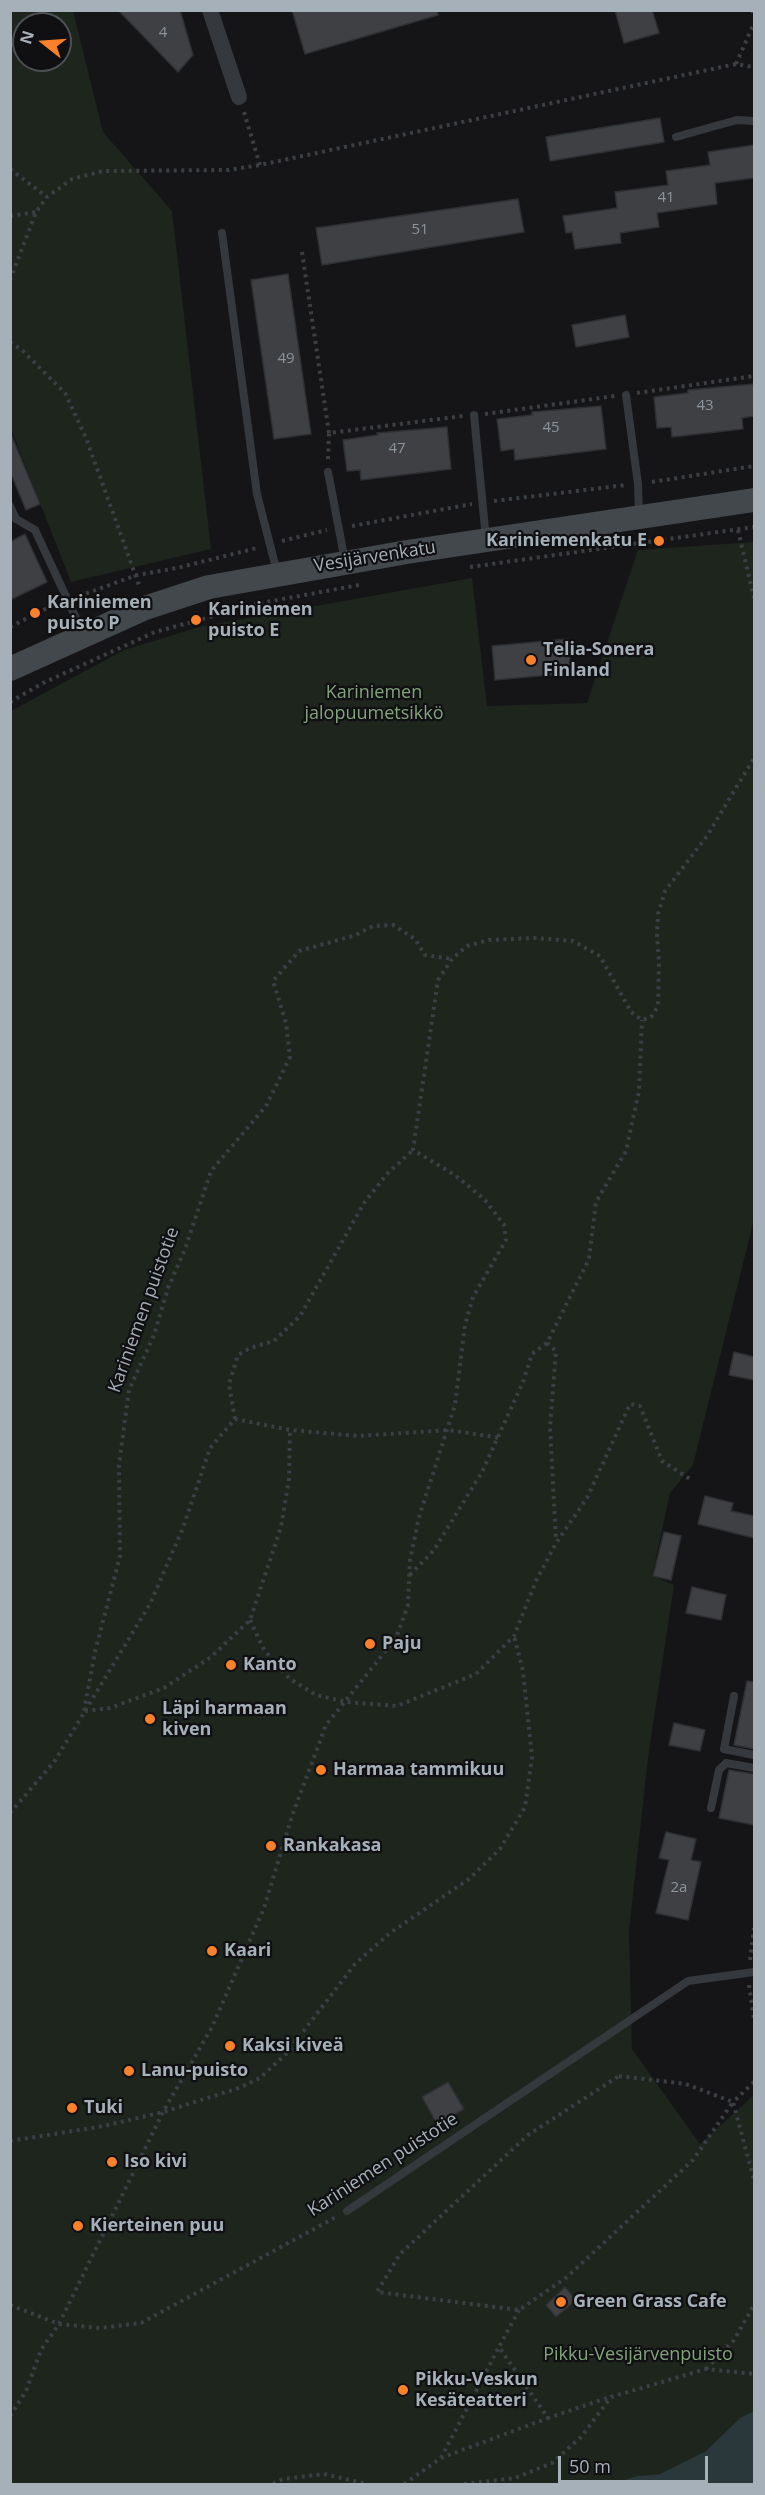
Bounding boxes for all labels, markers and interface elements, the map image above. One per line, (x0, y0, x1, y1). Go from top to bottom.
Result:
north arrow (12, 12, 72, 72)
house number: 4 (159, 24, 167, 42)
text: N (14, 28, 39, 47)
house number: 41 (657, 189, 675, 207)
house number: 51 (411, 221, 429, 239)
house number: 49 (277, 350, 295, 368)
house number: 43 (696, 397, 714, 415)
house number: 45 (542, 419, 560, 437)
house number: 47 (388, 440, 406, 458)
place label: Kariniemenkatu E (486, 530, 647, 552)
marker: Kariniemenkatu E (652, 534, 666, 548)
street label: Vesijärvenkatu (313, 537, 437, 577)
place label: Kariniemen puisto P (47, 592, 152, 634)
place label: Kariniemen puisto E (208, 599, 313, 642)
marker: Kariniemen puisto P (28, 606, 42, 620)
marker: Kariniemen puisto E (189, 613, 203, 627)
place label: Telia-Sonera Finland (543, 639, 654, 682)
marker: Telia-Sonera Finland (524, 653, 538, 667)
park label: Kariniemen jalopuumetsikkö (304, 682, 444, 724)
street label: Kariniemen puistotie (104, 1224, 184, 1396)
place label: Paju (382, 1633, 421, 1655)
marker: Paju (363, 1637, 377, 1651)
place label: Kanto (243, 1654, 297, 1676)
marker: Kanto (224, 1658, 238, 1672)
place label: Läpi harmaan kiven (162, 1698, 287, 1740)
marker: Läpi harmaan kiven (143, 1712, 157, 1726)
place label: Harmaa tammikuu (333, 1759, 504, 1781)
marker: Harmaa tammikuu (314, 1763, 328, 1777)
place label: Rankakasa (283, 1835, 381, 1857)
marker: Rankakasa (264, 1839, 278, 1853)
house number: 2a (671, 1879, 687, 1897)
place label: Kaari (224, 1940, 271, 1962)
marker: Kaari (205, 1944, 219, 1958)
place label: Kaksi kiveä (242, 2035, 344, 2057)
marker: Kaksi kiveä (223, 2039, 237, 2053)
place label: Lanu-puisto (141, 2060, 248, 2082)
marker: Lanu-puisto (122, 2064, 136, 2078)
place label: Tuki (84, 2097, 123, 2119)
marker: Tuki (65, 2101, 79, 2115)
street label: Kariniemen puistotie (304, 2108, 462, 2222)
place label: Iso kivi (124, 2151, 187, 2173)
marker: Iso kivi (105, 2155, 119, 2169)
place label: Kierteinen puu (90, 2215, 224, 2237)
marker: Kierteinen puu (71, 2219, 85, 2233)
place label: Green Grass Cafe (573, 2291, 727, 2313)
marker: Green Grass Cafe (554, 2295, 568, 2309)
park label: Pikku-Vesijärvenpuisto (543, 2344, 733, 2366)
place label: Pikku-Veskun Kesäteatteri (415, 2369, 538, 2412)
marker: Pikku-Veskun Kesäteatteri (396, 2383, 410, 2397)
scale bar (561, 2444, 711, 2482)
text: 50 m (569, 2454, 611, 2478)

